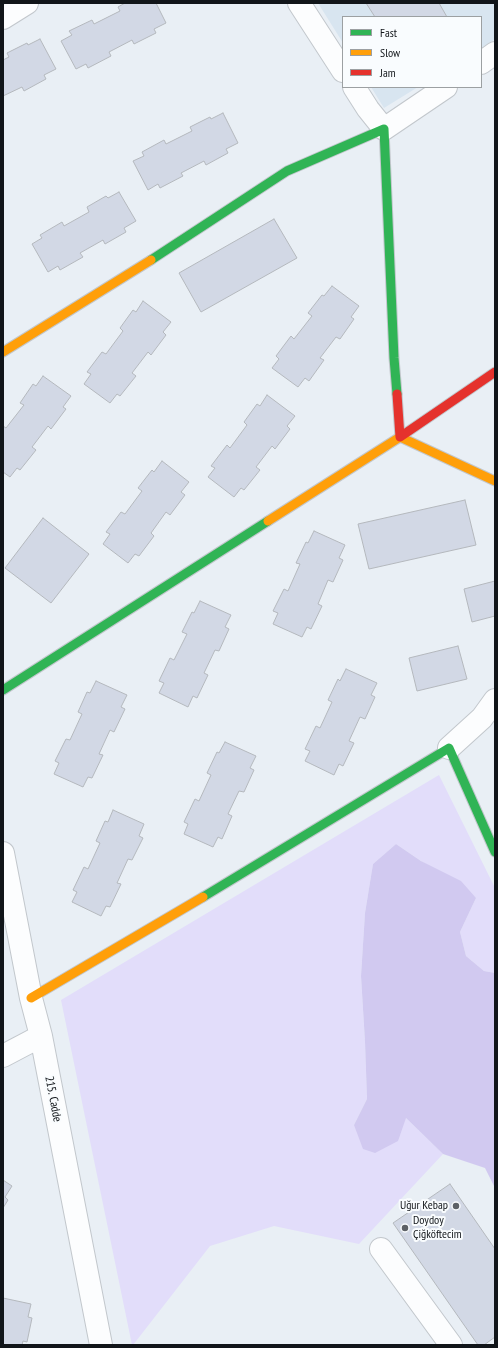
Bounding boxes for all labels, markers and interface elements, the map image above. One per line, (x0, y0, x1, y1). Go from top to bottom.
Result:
legend (342, 16, 482, 88)
text: Fast (380, 25, 397, 40)
text: Slow (380, 45, 400, 60)
text: Jam (380, 65, 396, 80)
street label: 215. Cadde (42, 1075, 64, 1123)
place label: Uğur Kebap (400, 1199, 448, 1213)
marker: Uğur Kebap (451, 1201, 461, 1211)
place label: Doydoy Çiğköftecim (413, 1214, 462, 1242)
marker: Doydoy Çiğköftecim (400, 1223, 410, 1233)

